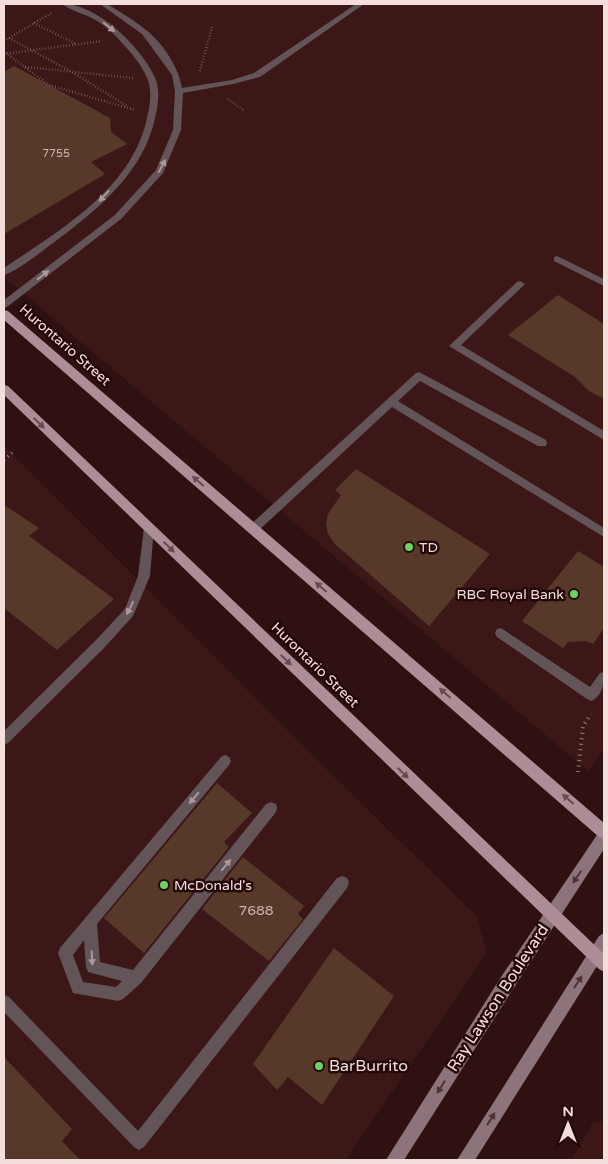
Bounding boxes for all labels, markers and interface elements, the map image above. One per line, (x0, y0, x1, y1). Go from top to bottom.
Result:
one-way arrow (102, 21, 115, 32)
house number: 7755 (42, 147, 70, 160)
one-way arrow (158, 159, 166, 174)
one-way arrow (98, 190, 110, 202)
one-way arrow (36, 270, 49, 281)
street label: Hurontario Street (16, 301, 115, 390)
one-way arrow (33, 417, 45, 429)
one-way arrow (192, 476, 205, 487)
place label: TD (419, 539, 438, 556)
one-way arrow (163, 541, 175, 553)
marker: TD (403, 541, 415, 553)
one-way arrow (315, 582, 328, 593)
place label: RBC Royal Bank (456, 586, 564, 603)
marker: RBC Royal Bank (568, 588, 580, 600)
one-way arrow (125, 601, 133, 615)
street label: Hurontario Street (268, 619, 363, 712)
one-way arrow (280, 654, 292, 666)
one-way arrow (438, 688, 451, 699)
one-way arrow (397, 767, 409, 779)
one-way arrow (188, 792, 200, 804)
one-way arrow (561, 794, 574, 805)
one-way arrow (220, 859, 231, 872)
one-way arrow (572, 871, 582, 884)
place label: McDonald's (174, 877, 252, 894)
marker: McDonald's (158, 879, 170, 891)
house number: 7688 (238, 902, 274, 919)
street label: Ray Lawson Boulevard (443, 920, 553, 1076)
one-way arrow (89, 950, 97, 966)
one-way arrow (573, 975, 583, 988)
place label: BarBurrito (329, 1056, 408, 1076)
marker: BarBurrito (313, 1060, 325, 1072)
one-way arrow (436, 1080, 446, 1094)
north arrow (543, 1099, 593, 1149)
text: N (562, 1103, 574, 1120)
one-way arrow (486, 1112, 495, 1126)

